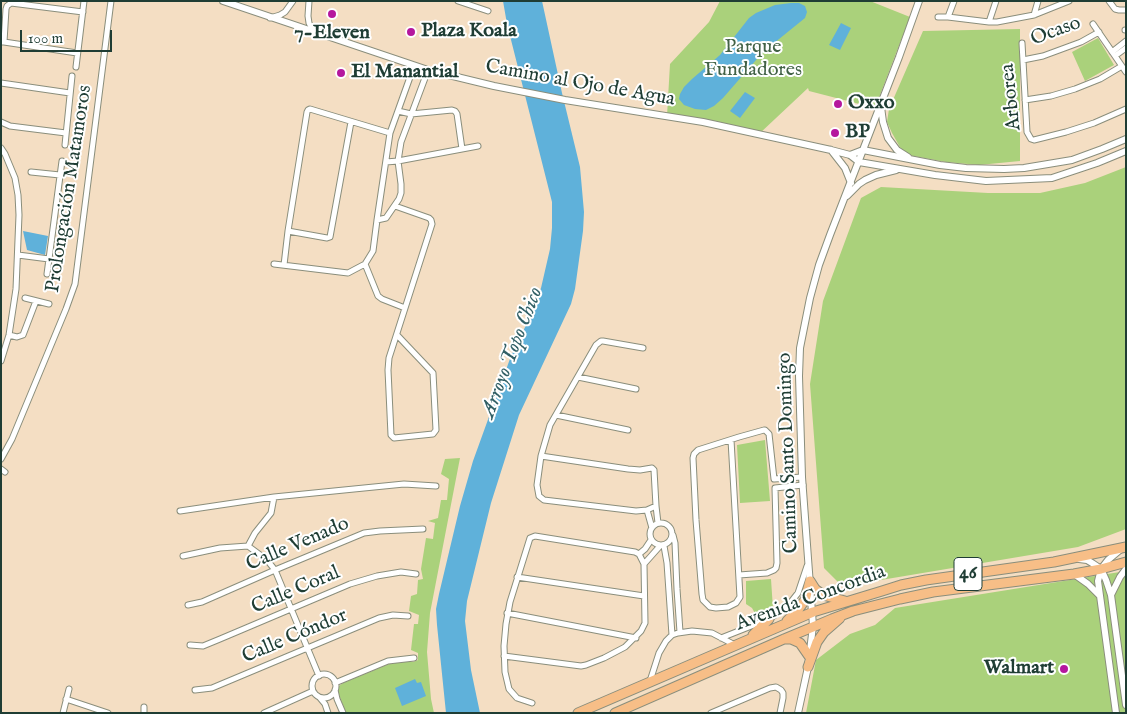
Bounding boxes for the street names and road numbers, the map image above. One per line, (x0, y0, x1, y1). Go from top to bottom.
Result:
street label: Ocaso (1028, 12, 1084, 52)
street label: Camino al Ojo de Agua (483, 56, 677, 112)
street label: Arborea (997, 62, 1027, 132)
street label: Prolongación Matamoros (42, 84, 98, 294)
street label: Camino Santo Domingo (774, 352, 804, 554)
street label: Calle Venado (243, 513, 353, 577)
road number: 46 (954, 558, 982, 590)
street label: Avenida Concordia (733, 561, 889, 637)
street label: Calle Coral (248, 562, 344, 620)
street label: Calle Cóndor (239, 604, 351, 670)

